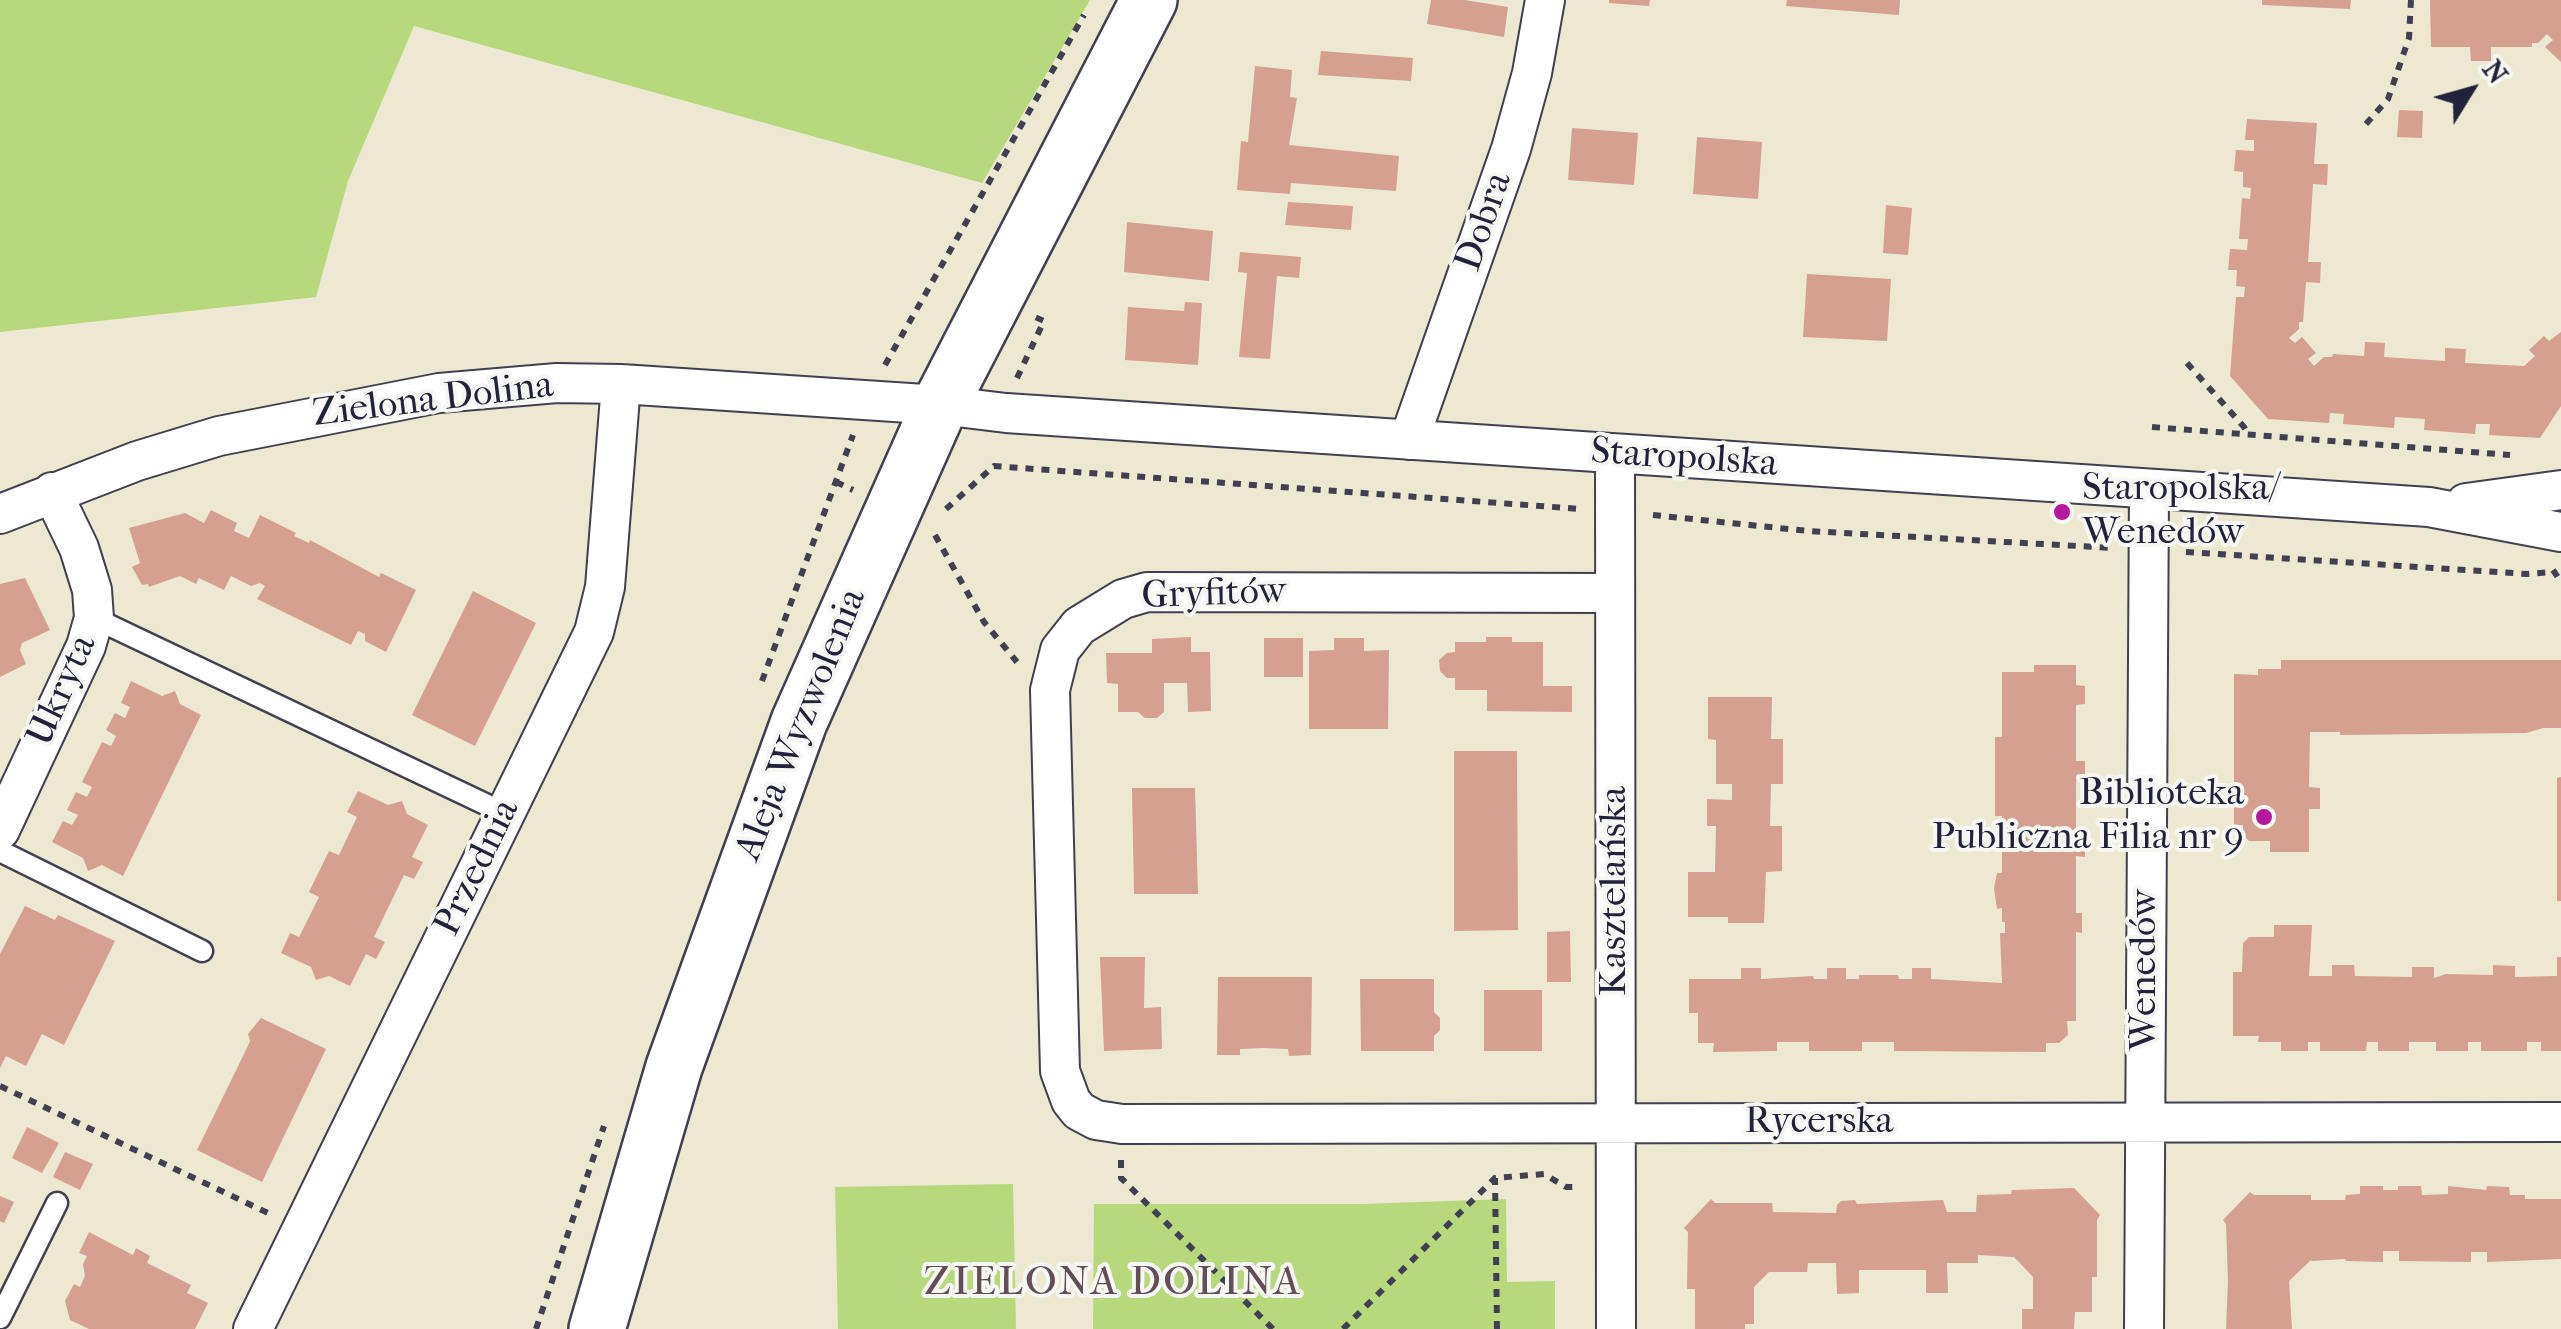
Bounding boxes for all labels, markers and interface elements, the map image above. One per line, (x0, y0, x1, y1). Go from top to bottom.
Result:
north arrow (2421, 40, 2521, 140)
text: N (2476, 53, 2515, 90)
street label: Dobra (1447, 167, 1523, 277)
street label: Zielona Dolina (310, 364, 556, 438)
street label: Staropolska (1589, 430, 1779, 488)
place label: Staropolska/ Wenedów (2082, 467, 2278, 556)
marker: Staropolska/ Wenedów (2051, 501, 2073, 523)
street label: Gryfitów (1141, 570, 1287, 620)
street label: Aleja Wyzwolenia (727, 583, 877, 867)
street label: Ukryta (18, 628, 108, 754)
place label: Biblioteka Publiczna Filia nr 9 (1932, 772, 2244, 862)
street label: Kasztelańska (1593, 786, 1639, 996)
street label: Przednia (425, 792, 531, 944)
marker: Biblioteka Publiczna Filia nr 9 (2253, 806, 2275, 828)
street label: Wenedów (2123, 889, 2169, 1051)
street label: Rycerska (1745, 1100, 1893, 1146)
district label: ZIELONA DOLINA (924, 1260, 1302, 1308)

